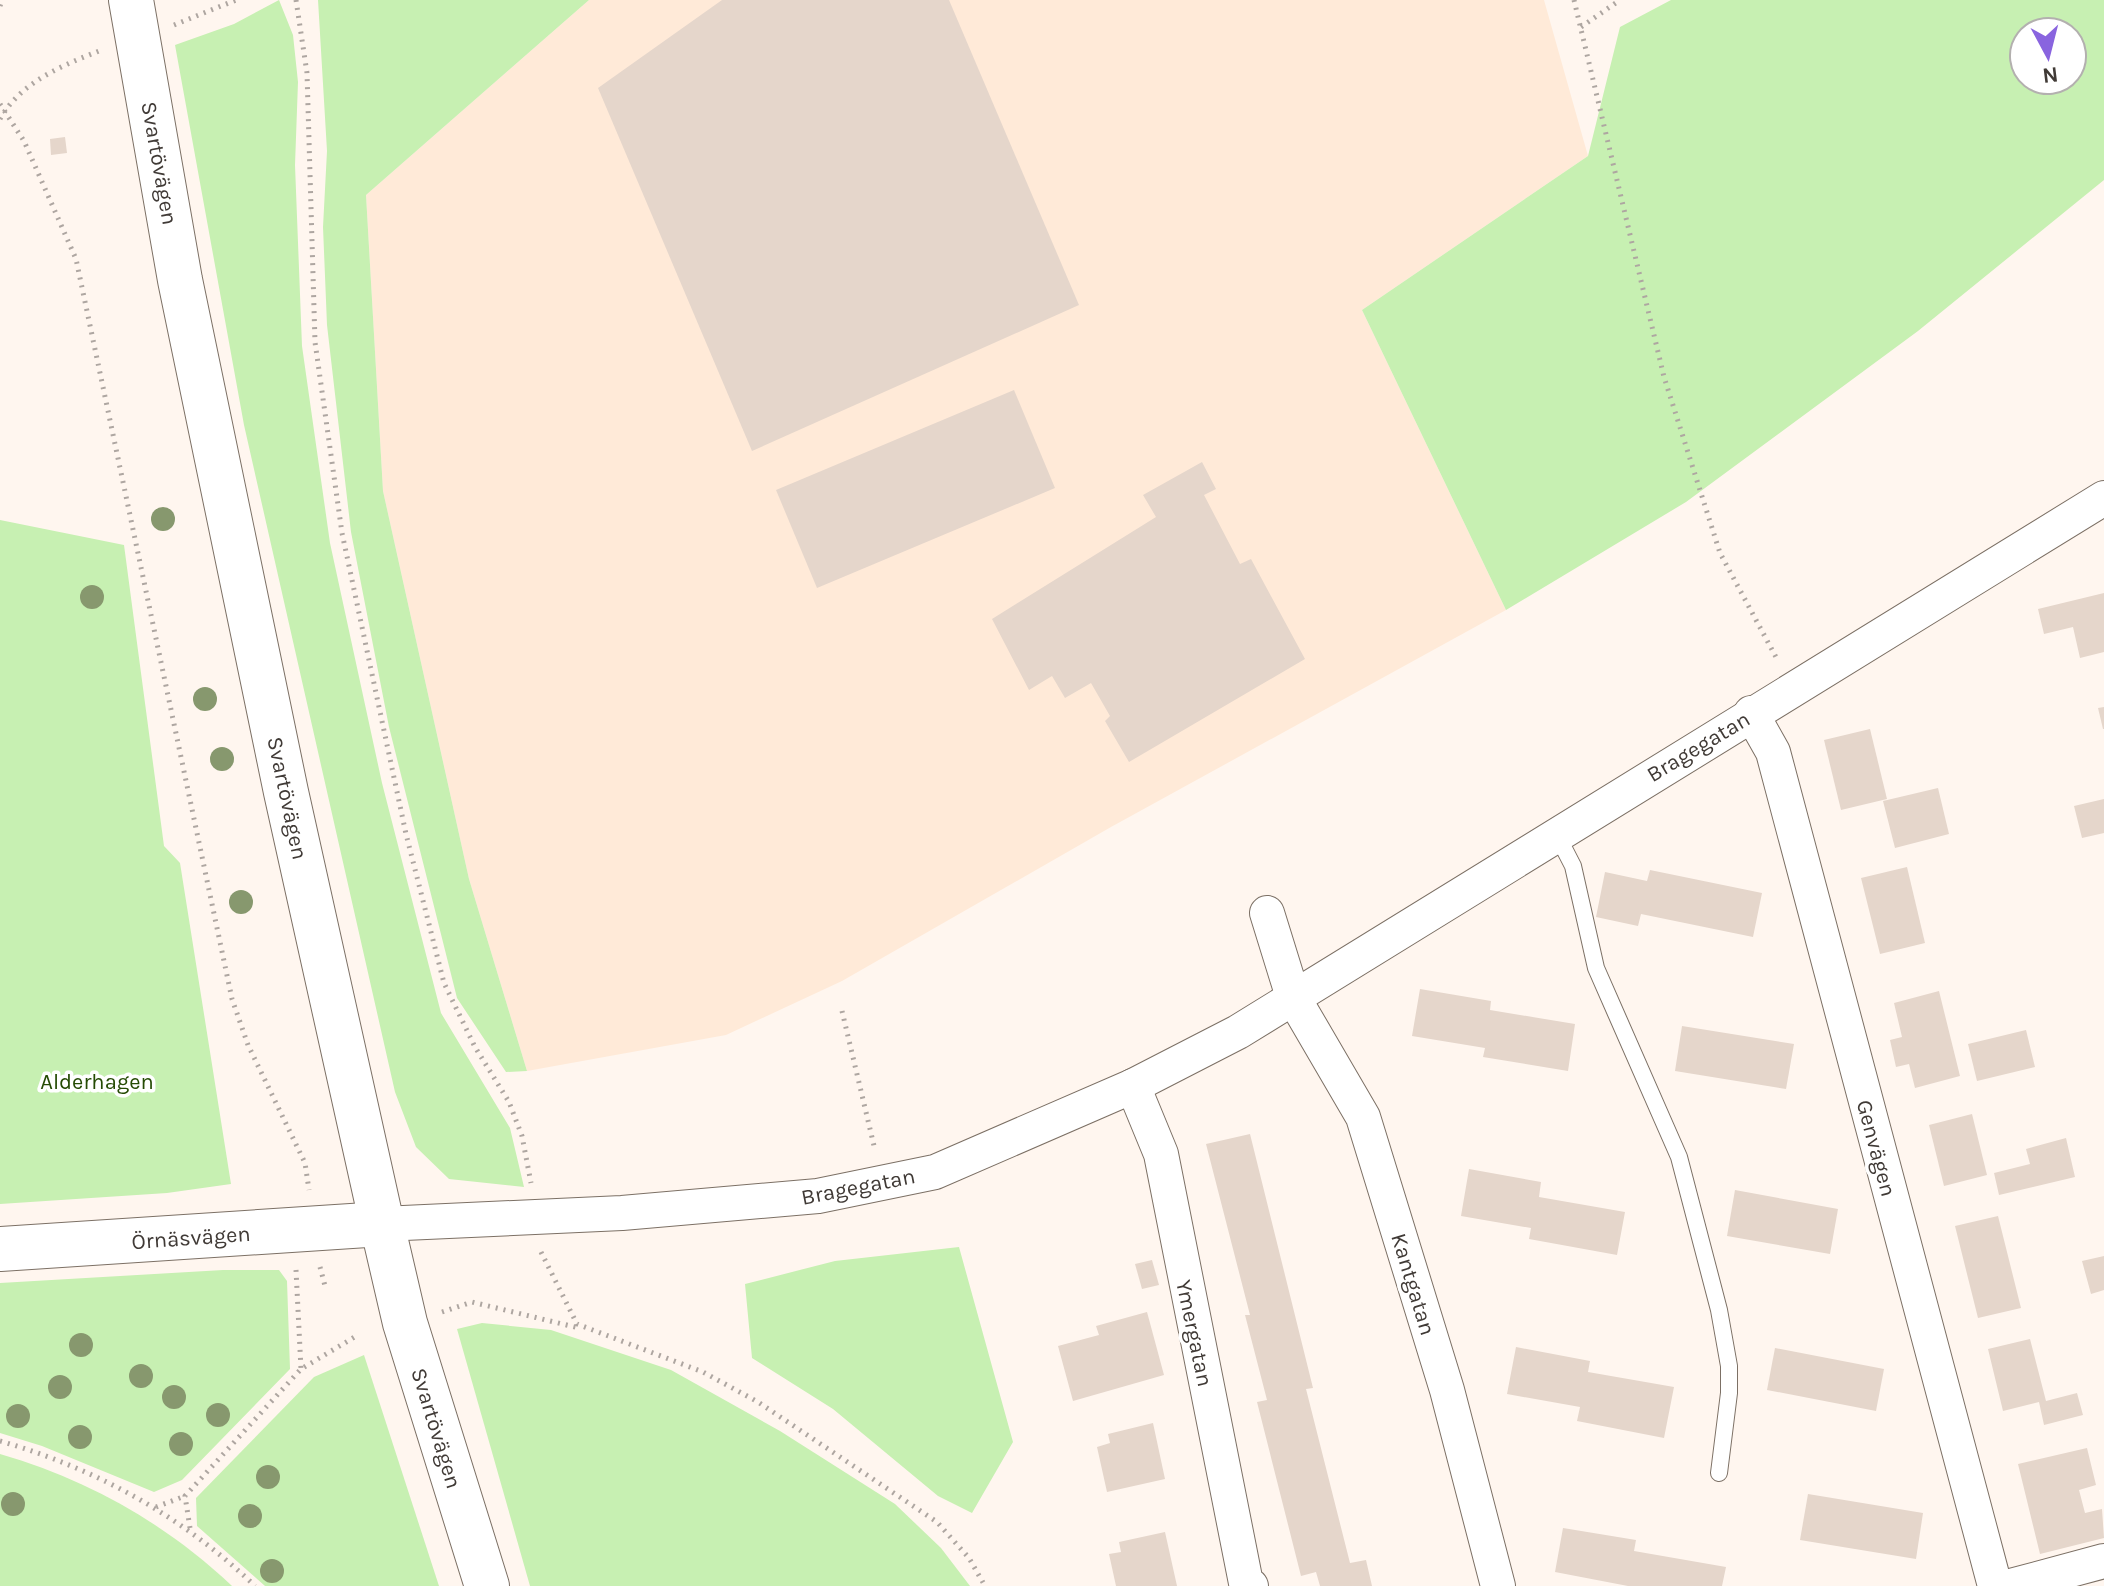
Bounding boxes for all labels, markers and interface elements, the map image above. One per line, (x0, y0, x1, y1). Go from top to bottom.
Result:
north arrow (2008, 16, 2088, 96)
text: N (2041, 61, 2060, 89)
street label: Svartövägen (135, 99, 183, 227)
street label: Bragegatan (1642, 706, 1755, 788)
street label: Svartövägen (261, 734, 313, 862)
park label: Alderhagen (40, 1069, 154, 1095)
street label: Genvägen (1851, 1097, 1901, 1199)
street label: Bragegatan (799, 1163, 917, 1211)
street label: Örnäsvägen (131, 1221, 251, 1255)
street label: Kantgatan (1385, 1230, 1441, 1338)
street label: Ymergatan (1170, 1278, 1218, 1389)
street label: Svartövägen (405, 1365, 467, 1492)

